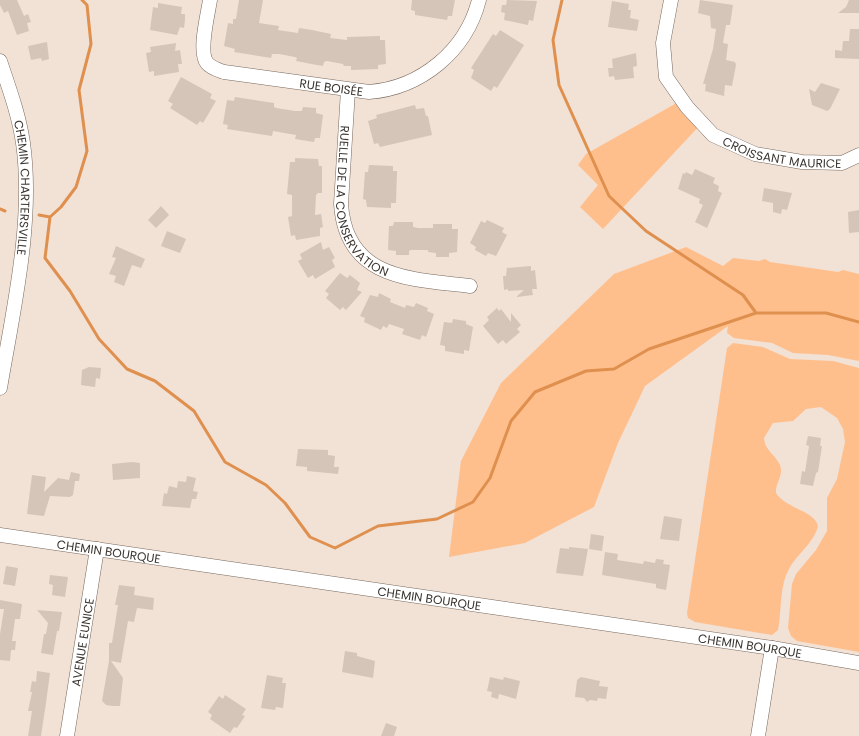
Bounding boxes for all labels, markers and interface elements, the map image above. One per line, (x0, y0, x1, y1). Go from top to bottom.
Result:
street label: RUE BOISÉE (299, 74, 364, 100)
street label: CHEMIN CHARTERSVILLE (10, 118, 35, 256)
street label: RUELLE DE LA CONSERVATION (332, 125, 392, 280)
street label: CROISSANT MAURICE (720, 132, 841, 171)
street label: CHEMIN BOURQUE (56, 535, 162, 567)
street label: CHEMIN BOURQUE (376, 582, 482, 614)
street label: AVENUE EUNICE (67, 597, 98, 688)
street label: CHEMIN BOURQUE (697, 629, 803, 661)

